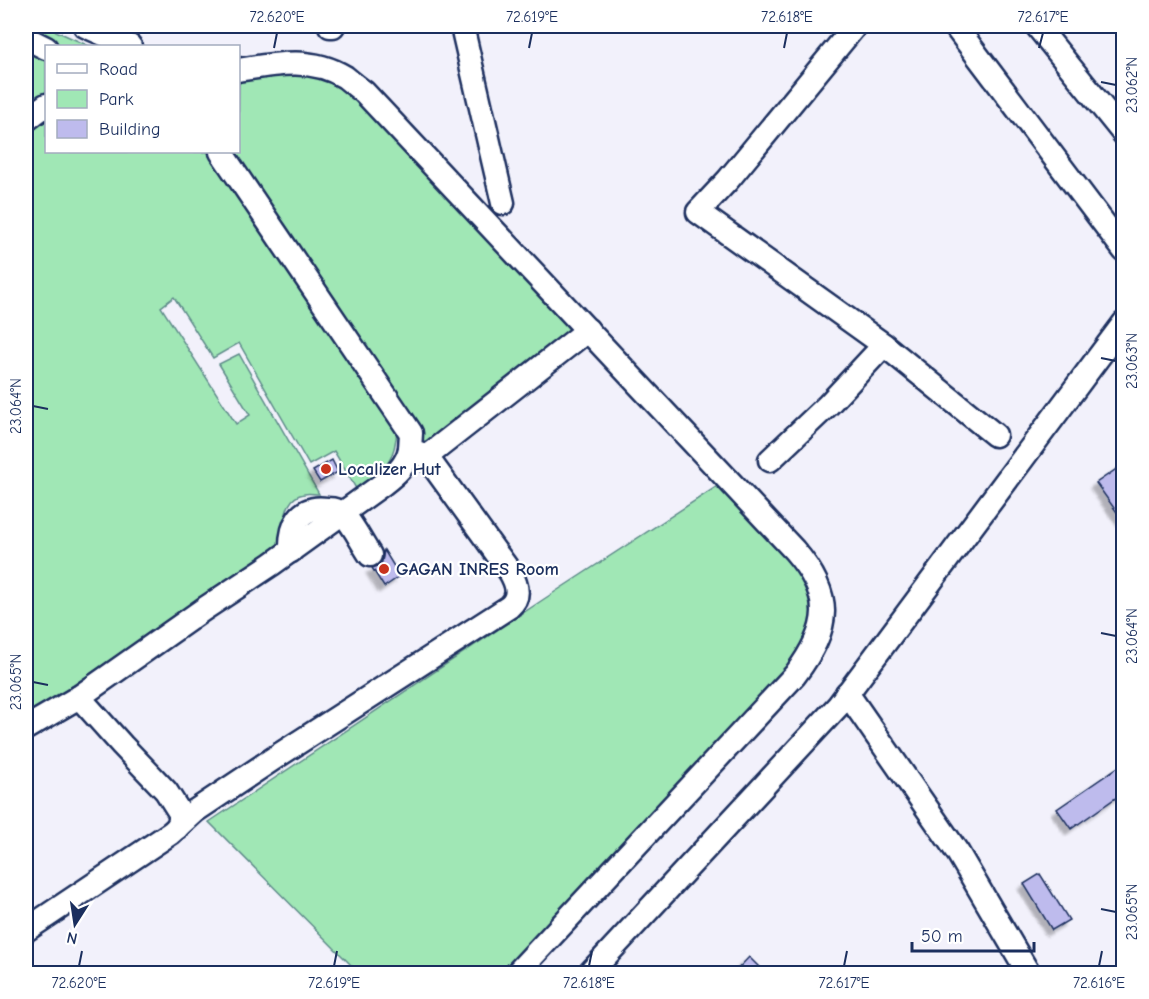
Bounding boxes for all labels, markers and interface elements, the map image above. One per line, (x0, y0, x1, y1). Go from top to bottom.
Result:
text: 72.620°E (249, 8, 305, 26)
text: 72.619°E (506, 8, 558, 26)
text: 72.618°E (761, 8, 813, 26)
text: 72.617°E (1017, 8, 1069, 26)
legend (45, 45, 240, 153)
text: 23.062°N (1123, 57, 1141, 113)
text: Road (99, 59, 138, 80)
text: Park (99, 89, 134, 110)
text: Building (99, 119, 161, 140)
text: 23.063°N (1123, 333, 1141, 389)
text: 23.064°N (7, 378, 25, 434)
place label: Localizer Hut (338, 459, 442, 480)
marker: Localizer Hut (319, 462, 333, 476)
place label: GAGAN INRES Room (396, 559, 559, 580)
marker: GAGAN INRES Room (377, 562, 391, 576)
text: 23.064°N (1123, 608, 1141, 664)
text: 23.065°N (7, 654, 25, 710)
text: 23.065°N (1123, 884, 1141, 940)
north arrow (45, 894, 105, 954)
scale bar (912, 915, 1034, 953)
text: 50 m (921, 926, 963, 947)
text: N (65, 928, 79, 948)
text: 72.620°E (51, 974, 107, 992)
text: 72.619°E (308, 974, 360, 992)
text: 72.618°E (563, 974, 615, 992)
text: 72.617°E (818, 974, 870, 992)
text: 72.616°E (1073, 974, 1125, 992)

